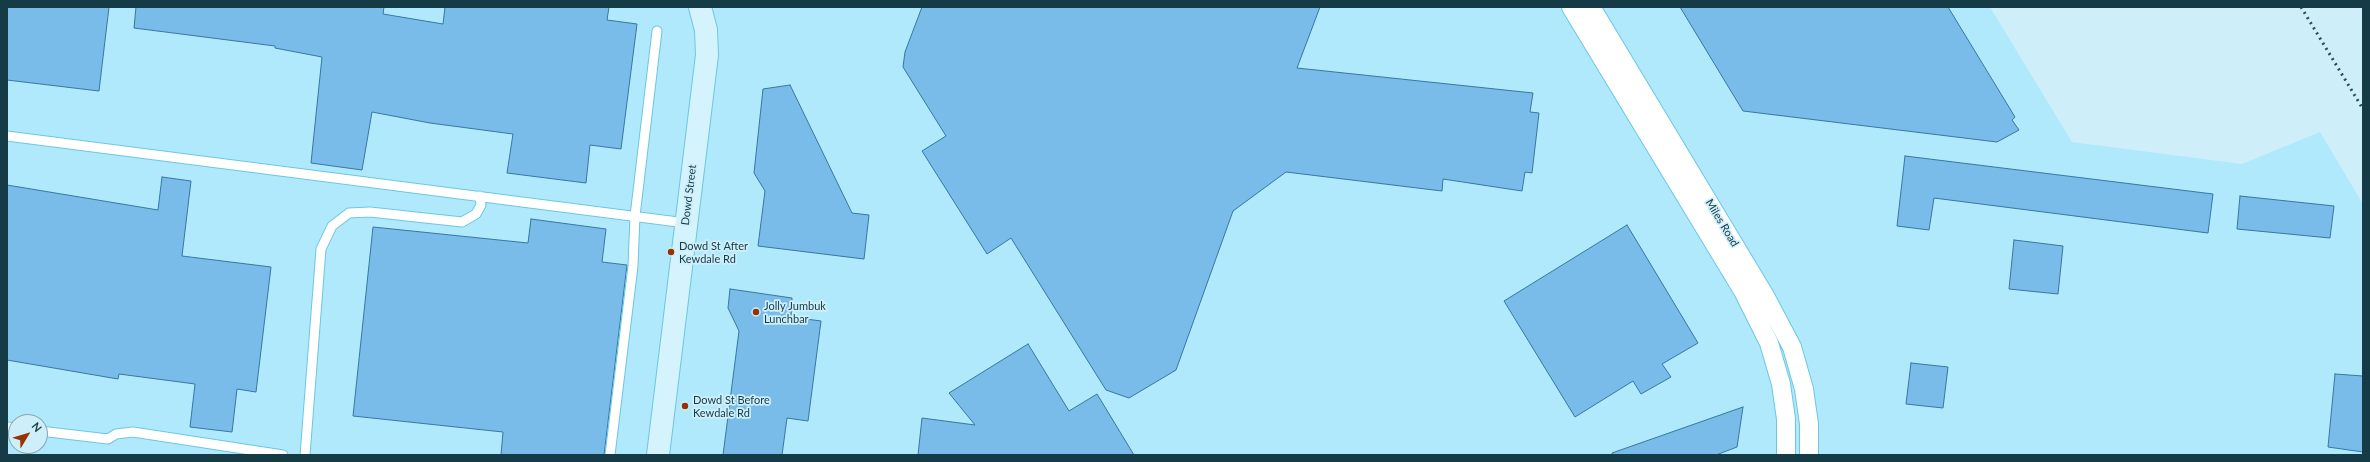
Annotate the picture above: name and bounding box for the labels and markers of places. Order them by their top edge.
place label: Dowd St After Kewdale Rd [679,239,748,265]
marker: Dowd St After Kewdale Rd [666,247,676,257]
place label: Jolly Jumbuk Lunchbar [764,299,826,325]
marker: Jolly Jumbuk Lunchbar [751,307,761,317]
place label: Dowd St Before Kewdale Rd [693,393,770,419]
marker: Dowd St Before Kewdale Rd [680,401,690,411]

